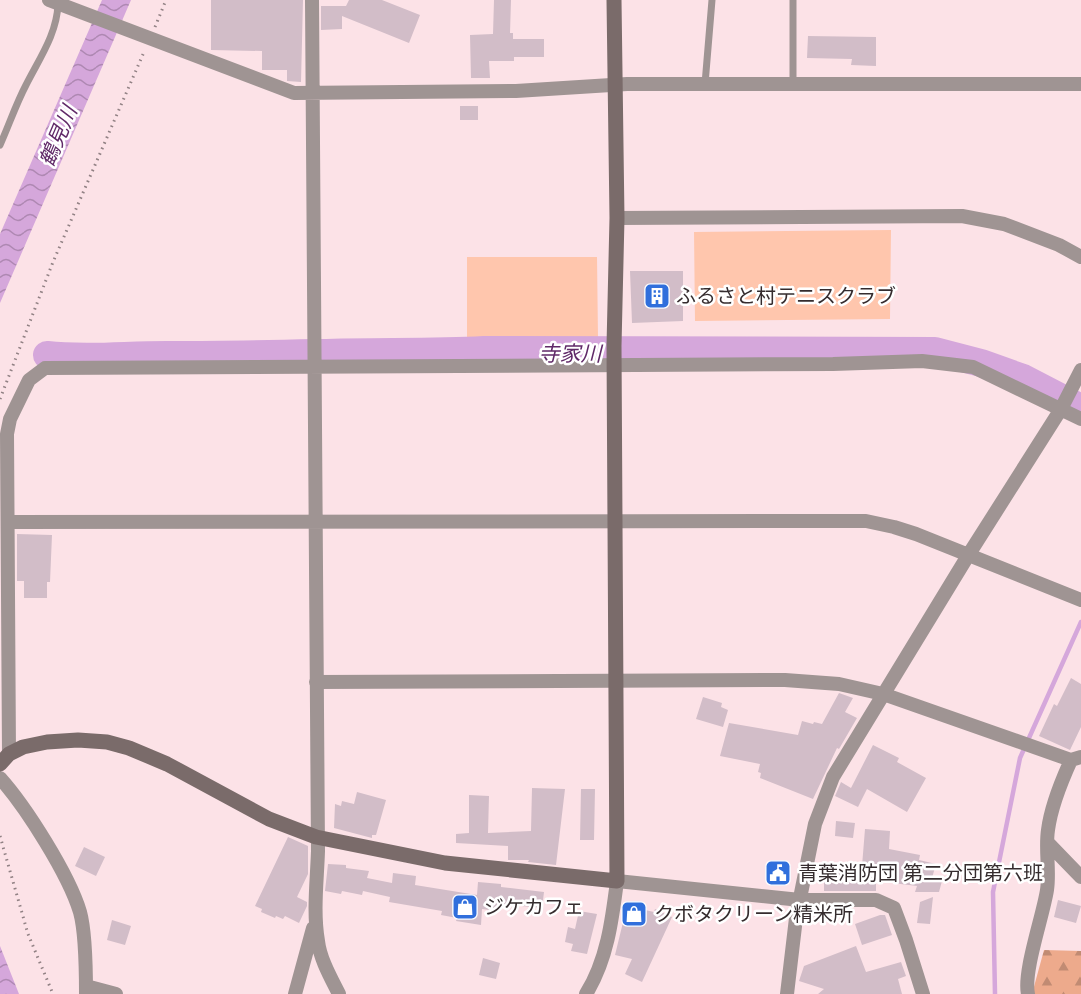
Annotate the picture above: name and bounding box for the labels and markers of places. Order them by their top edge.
building icon: ふるさと村テニスクラブ [642,281,672,311]
place label: ふるさと村テニスクラブ [676,284,896,308]
public building icon: 青葉消防団 第二分団第六班 [763,858,793,888]
place label: 青葉消防団 第二分団第六班 [798,861,1043,885]
shop icon: ジケカフェ [450,892,480,922]
place label: ジケカフェ [484,895,584,919]
shop icon: クボタクリーン精米所 [619,899,649,929]
place label: クボタクリーン精米所 [654,902,853,926]

